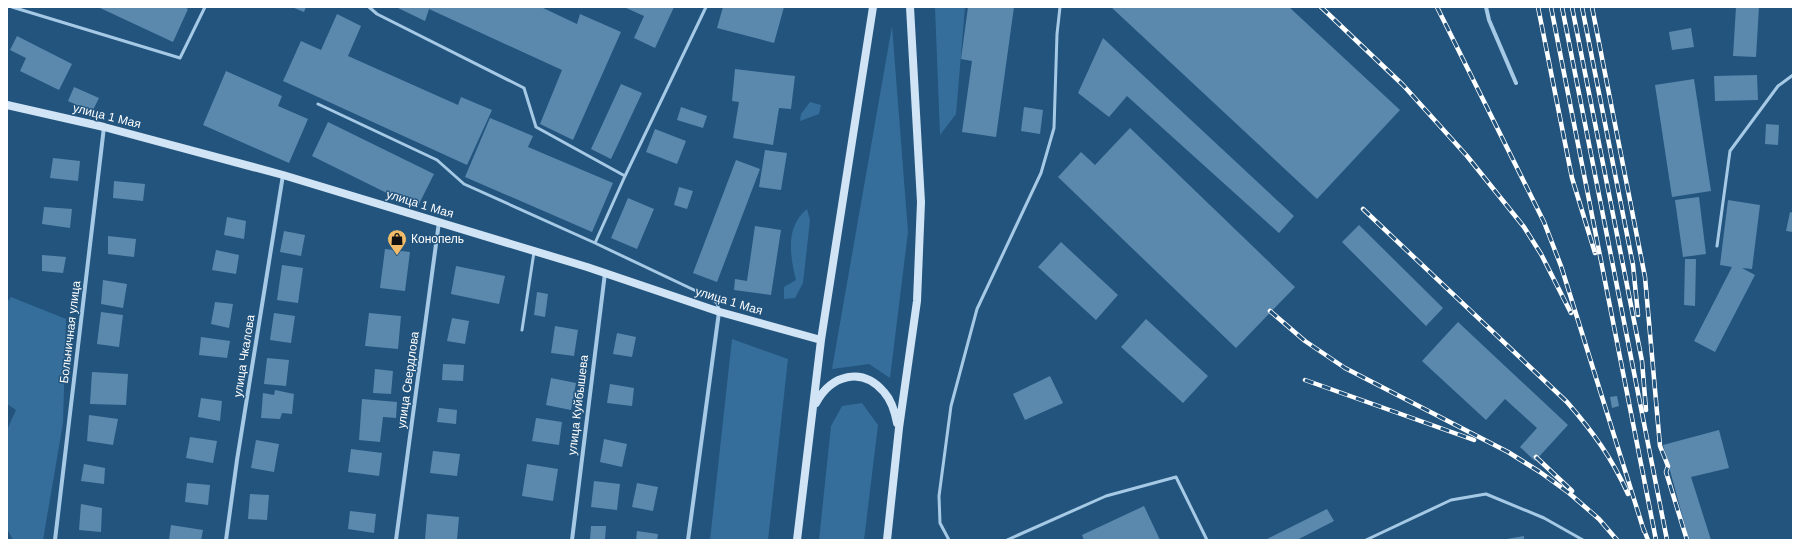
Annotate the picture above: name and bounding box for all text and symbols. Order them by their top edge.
street label: улица 1 Мая [72,101,142,131]
street label: улица 1 Мая [385,187,455,221]
shop icon: Конопель [386,228,408,256]
place label: Конопель [411,232,464,246]
street label: Больничная улица [57,280,83,384]
street label: улица 1 Мая [694,284,764,318]
street label: улица Чкалова [231,313,257,398]
street label: улица Свердлова [394,330,422,430]
street label: улица Куйбышева [565,354,591,456]

